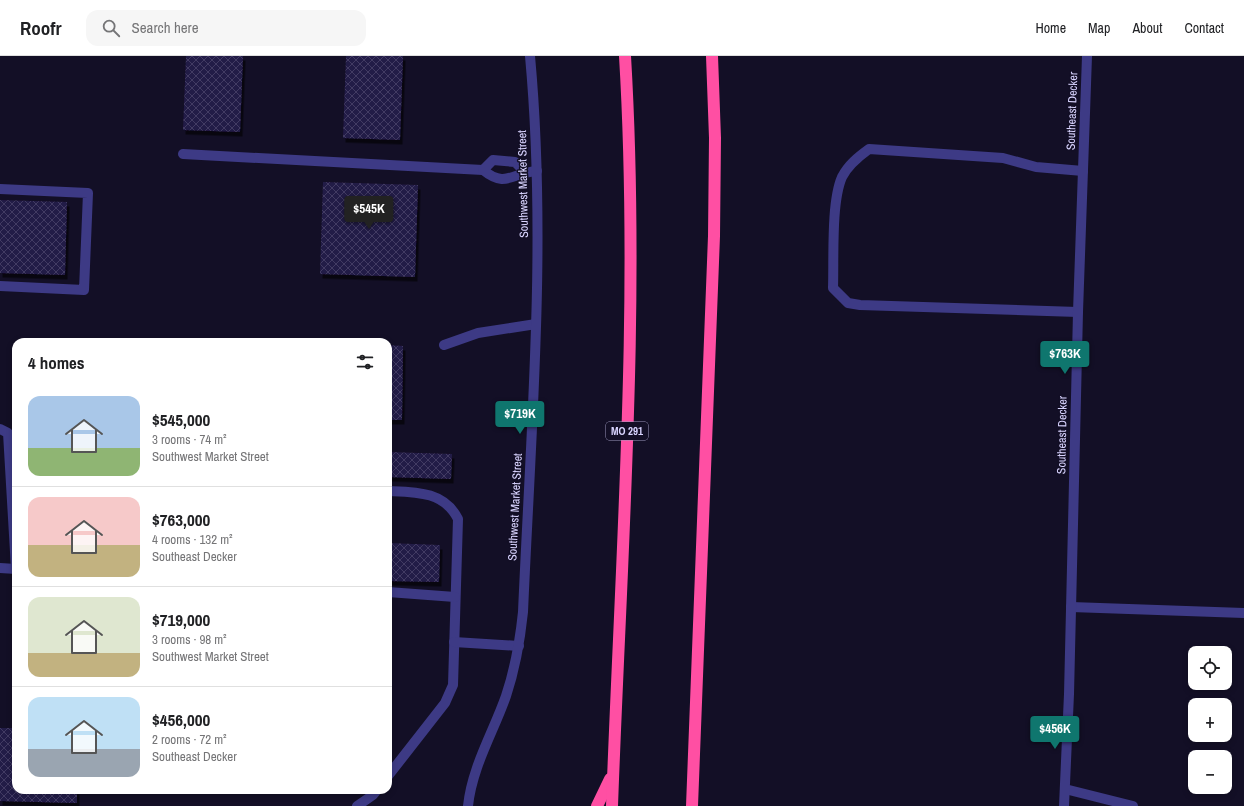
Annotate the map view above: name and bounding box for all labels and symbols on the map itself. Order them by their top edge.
street label: Southeast Decker [1063,71,1081,150]
street label: Southwest Market Street [514,130,532,238]
pin: $545K [341,196,397,230]
pin: $763K [1037,341,1093,375]
street label: Southeast Decker [1053,395,1071,474]
pin: $719K [492,401,548,435]
road number: MO 291 [606,422,648,440]
street label: Southwest Market Street [504,453,526,561]
pin: $456K [1027,716,1083,750]

